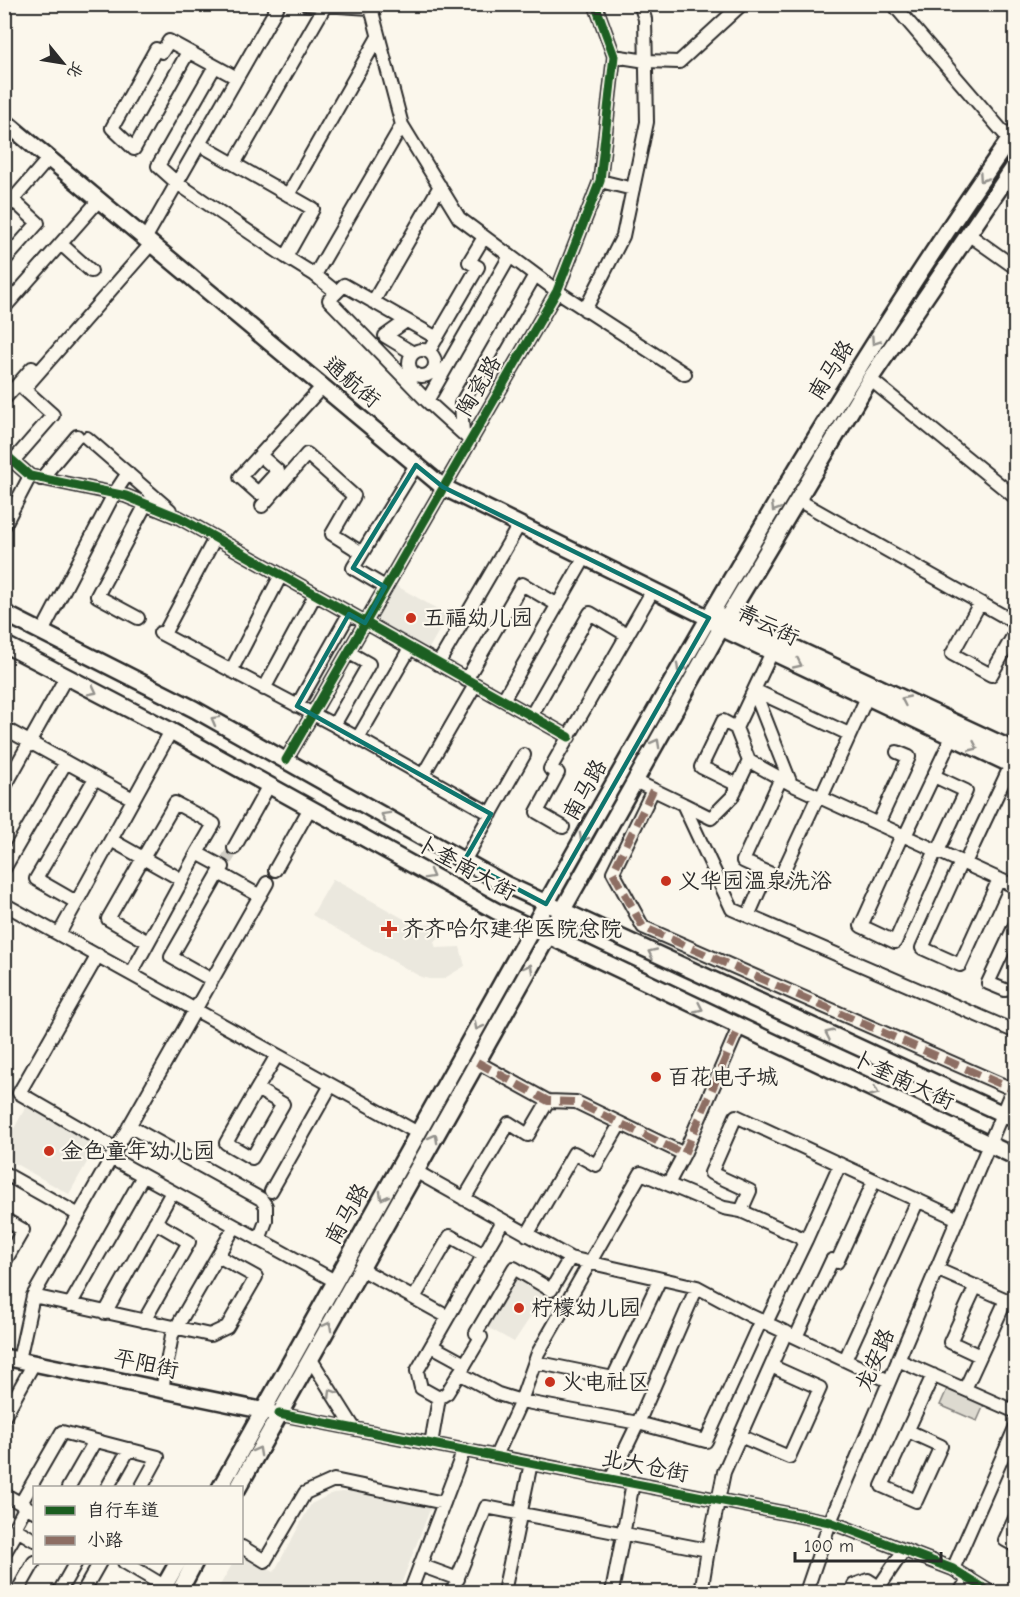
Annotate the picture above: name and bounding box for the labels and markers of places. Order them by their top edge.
place label: 五福幼儿园 [423,605,533,631]
marker: 五福幼儿园 [404,611,418,625]
place label: 义华园温泉洗浴 [678,868,832,894]
marker: 义华园温泉洗浴 [659,874,673,888]
place label: 齐齐哈尔建华医院总院 [402,916,622,942]
marker: 齐齐哈尔建华医院总院 [380,920,398,938]
place label: 百花电子城 [668,1064,778,1090]
marker: 百花电子城 [649,1070,663,1084]
place label: 金色童年幼儿园 [61,1138,215,1164]
marker: 金色童年幼儿园 [42,1144,56,1158]
place label: 柠檬幼儿园 [531,1295,641,1321]
marker: 柠檬幼儿园 [512,1301,526,1315]
place label: 火电社区 [562,1369,650,1395]
marker: 火电社区 [543,1375,557,1389]

